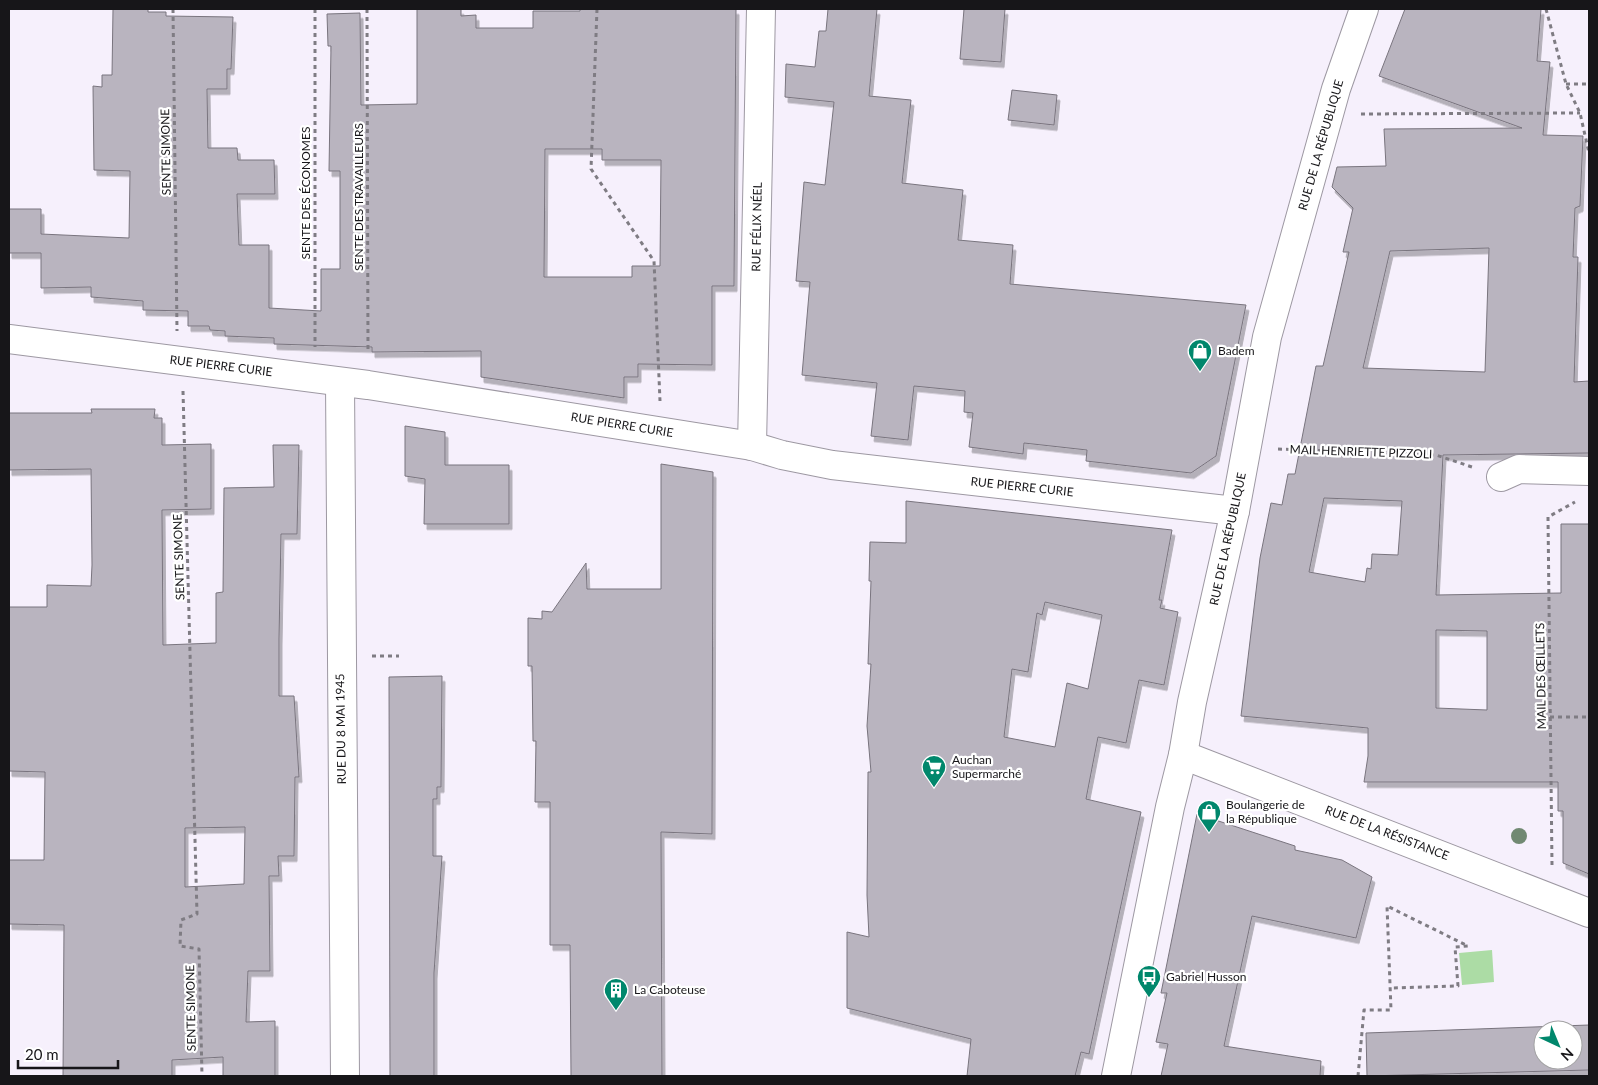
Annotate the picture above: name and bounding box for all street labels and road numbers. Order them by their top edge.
street label: RUE DE LA RÉPUBLIQUE [1295,78,1346,212]
street label: SENTE SIMONE [157,109,174,195]
street label: SENTE DES TRAVAILLEURS [351,123,366,271]
street label: SENTE DES ÉCONOMES [298,127,313,259]
street label: RUE FÉLIX NÉEL [748,182,765,272]
street label: RUE PIERRE CURIE [169,352,273,379]
street label: RUE PIERRE CURIE [570,409,674,440]
street label: MAIL HENRIETTE PIZZOLI [1289,442,1433,461]
street label: RUE DE LA RÉPUBLIQUE [1206,471,1249,607]
street label: RUE PIERRE CURIE [970,474,1074,499]
street label: SENTE SIMONE [169,514,188,600]
street label: MAIL DES ŒILLETS [1532,623,1549,729]
street label: RUE DU 8 MAI 1945 [332,673,349,785]
street label: RUE DE LA RÉSISTANCE [1323,802,1451,863]
street label: SENTE SIMONE [182,965,199,1051]

